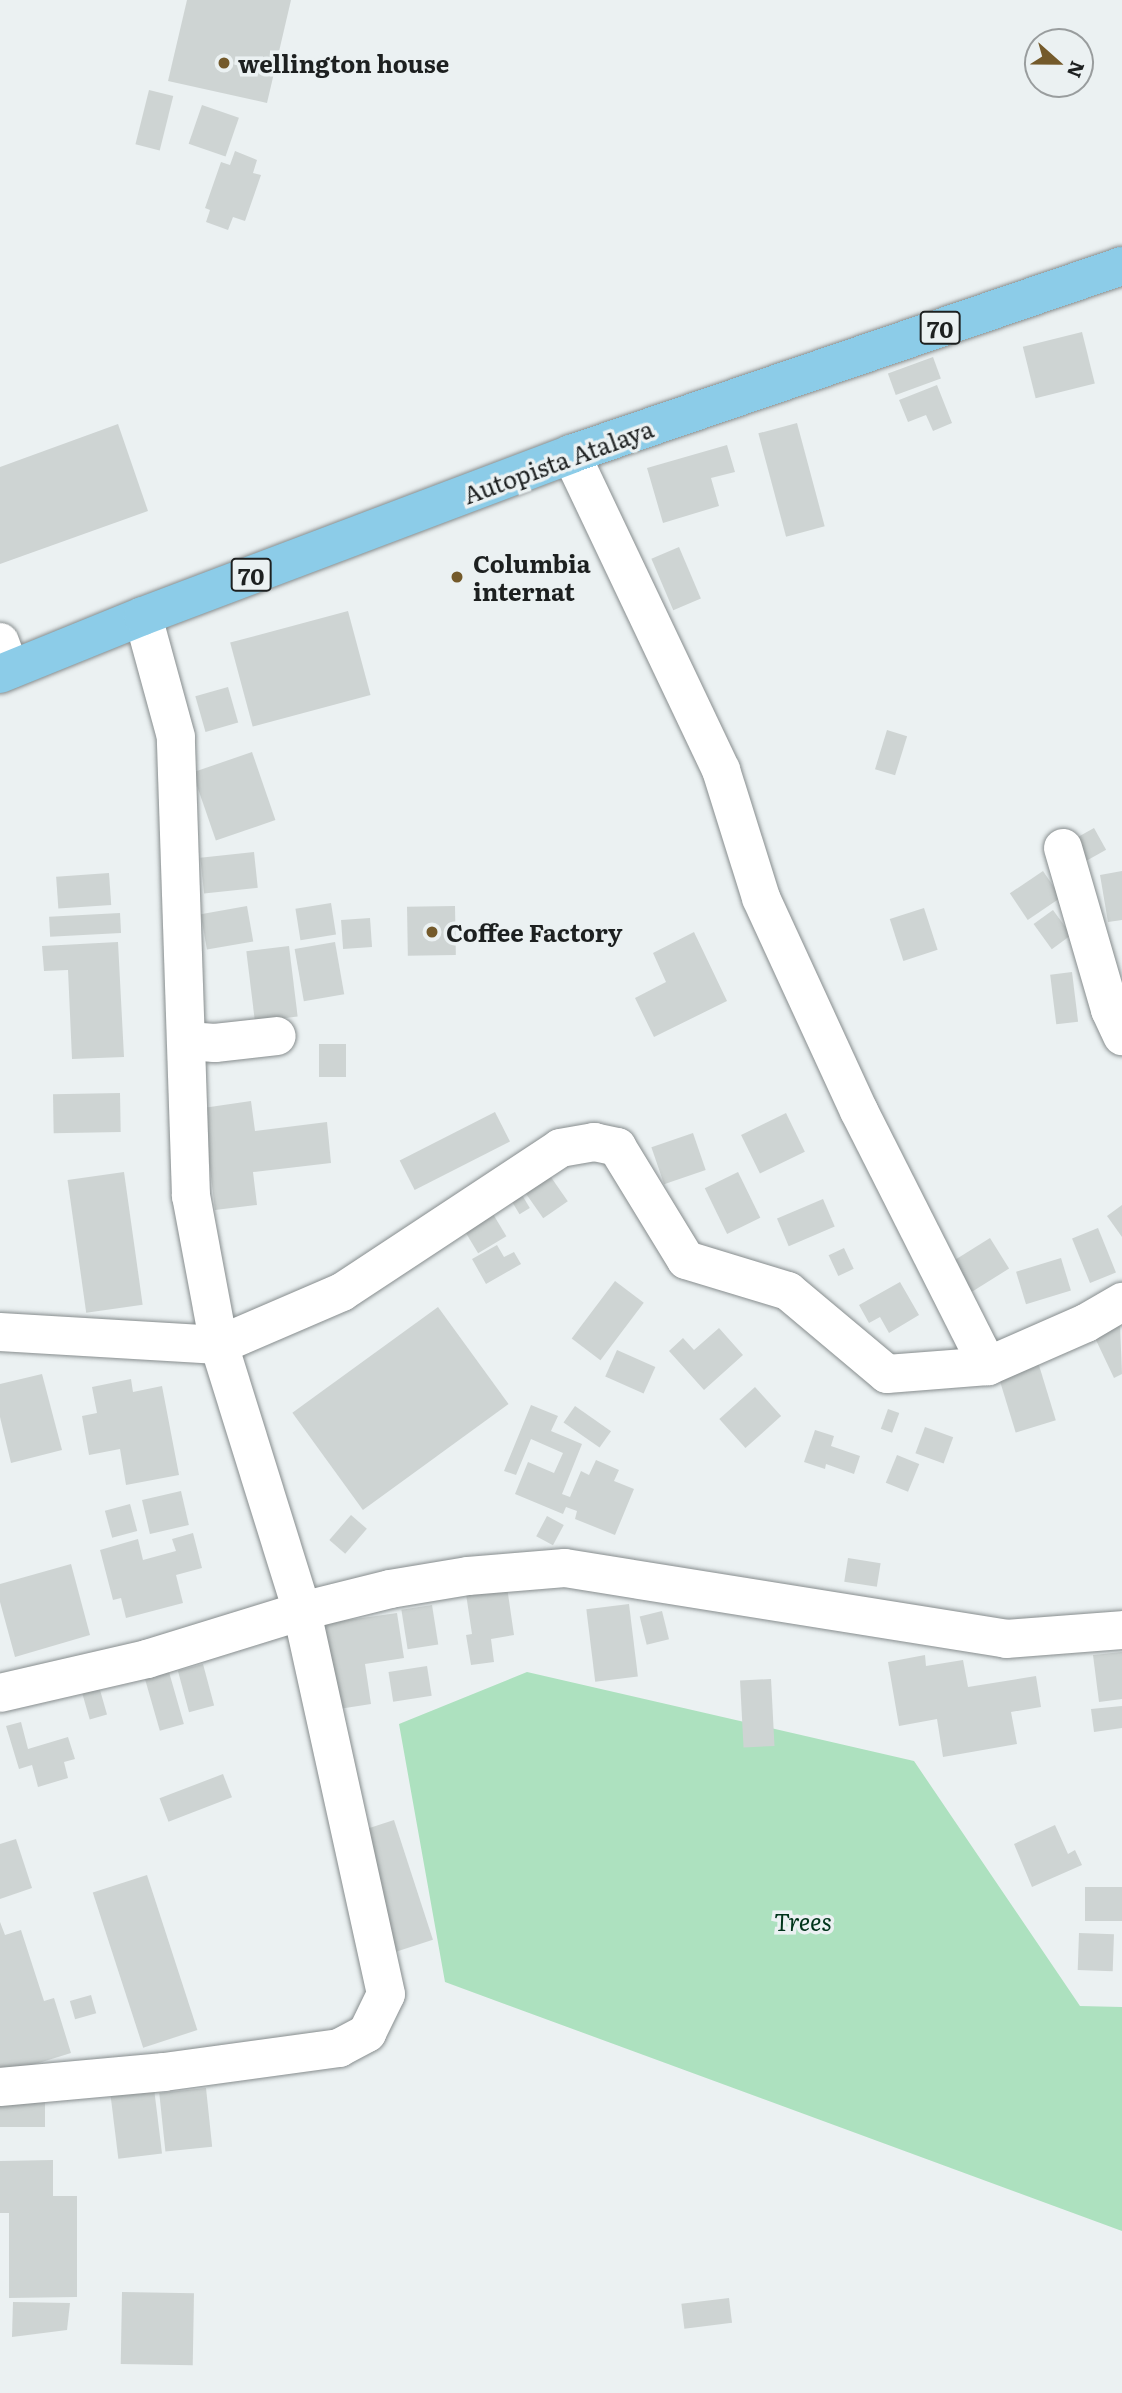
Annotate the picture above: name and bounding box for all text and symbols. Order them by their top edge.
north arrow [1024,28,1094,98]
place label: wellington house [238,49,449,77]
marker: wellington house [216,55,232,71]
text: N [1061,57,1093,82]
road number: 70 [919,308,961,348]
street label: Autopista Atalaya [459,413,657,509]
place label: Columbia internat [473,549,591,605]
road number: 70 [230,555,272,594]
marker: Columbia internat [447,567,467,587]
place label: Coffee Factory [446,918,623,946]
marker: Coffee Factory [424,924,440,940]
park label: Trees [774,1907,832,1935]

